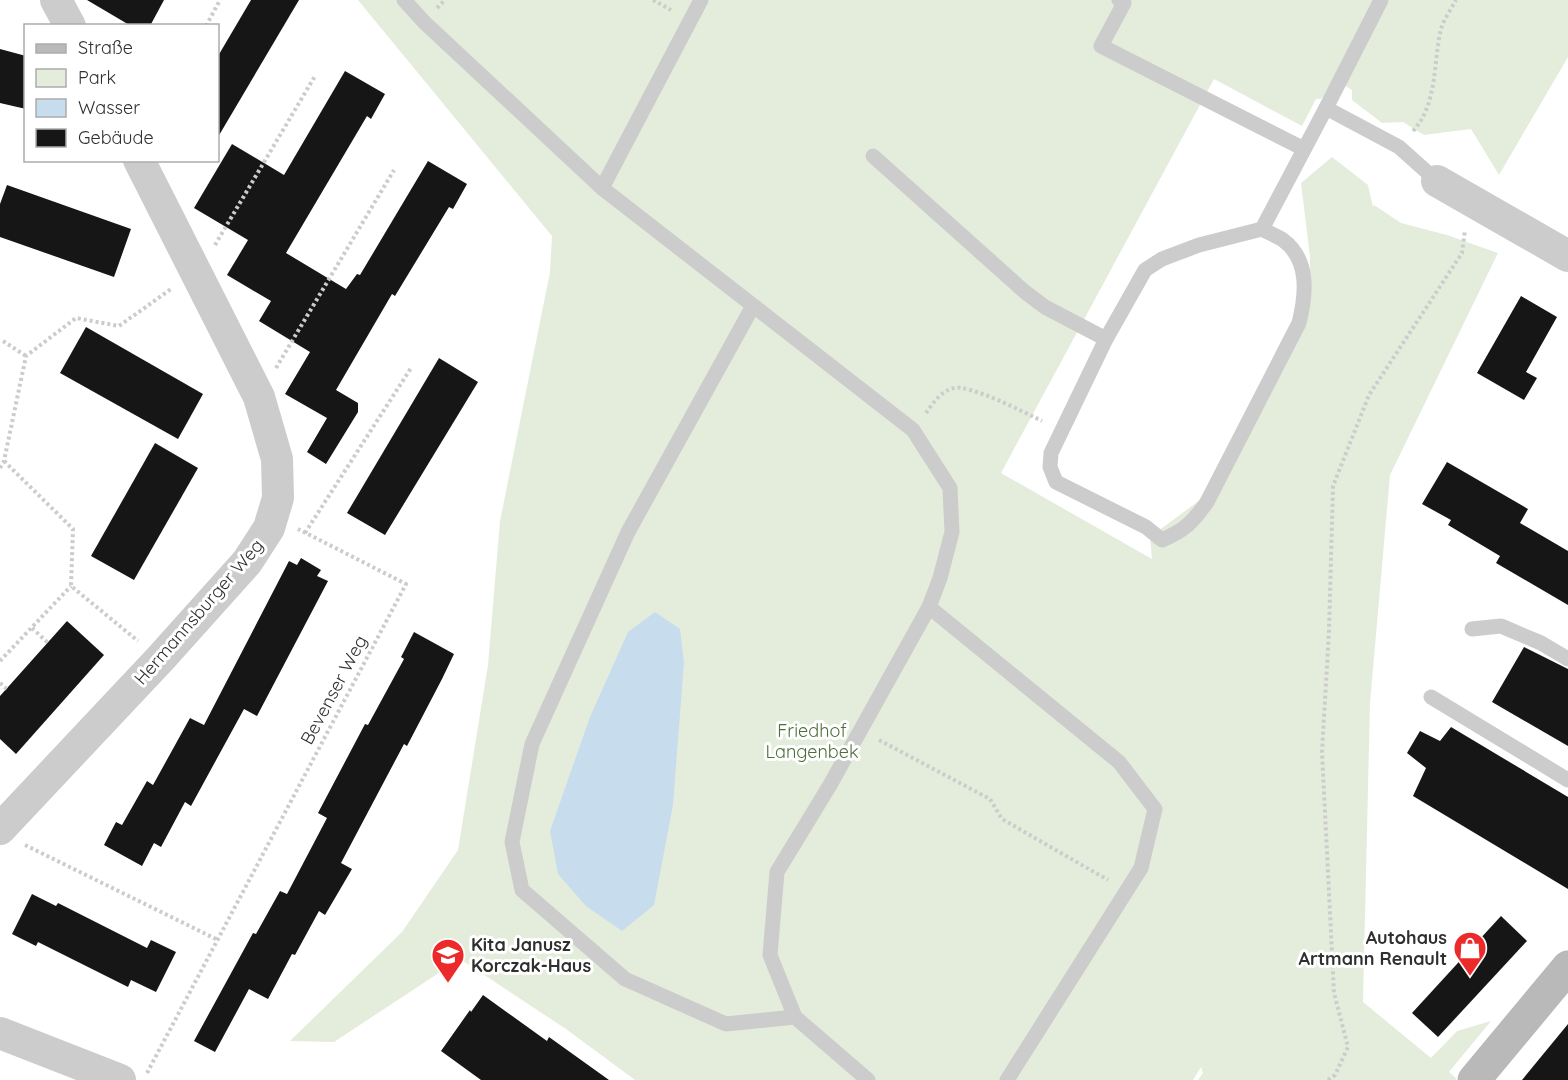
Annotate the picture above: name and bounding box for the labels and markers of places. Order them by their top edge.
place label: Autohaus Artmann Renault [1298,926,1447,970]
shop icon: Autohaus Artmann Renault [1452,930,1488,977]
place label: Kita Janusz Korczak-Haus [471,933,591,977]
school or university icon: Kita Janusz Korczak-Haus [430,937,466,984]

